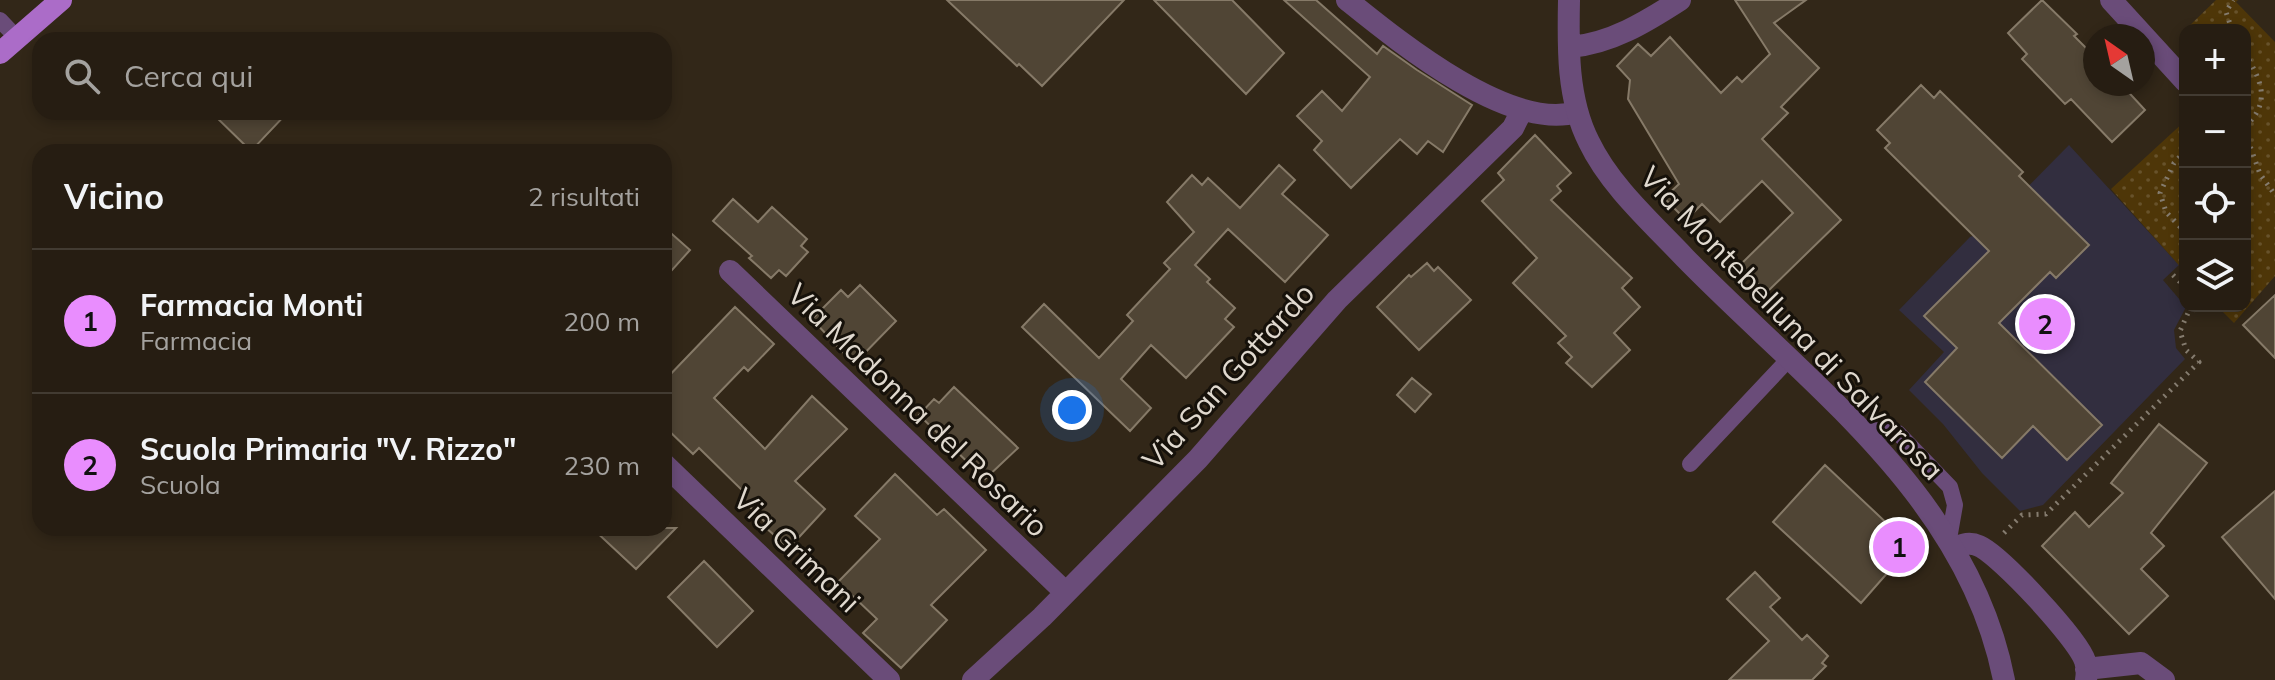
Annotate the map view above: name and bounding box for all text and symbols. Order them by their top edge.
north arrow [2083,24,2155,96]
map controls [2179,24,2251,312]
button: + [2179,24,2251,96]
search box [32,32,672,120]
icon: search [60,54,104,98]
text: Cerca qui [124,57,254,95]
button: − [2179,96,2251,168]
street label: Via Montebelluna di Salvarosa [1632,158,1952,488]
button: locate [2179,168,2251,240]
text: Vicino [64,175,164,218]
text: 2 risultati [528,180,640,213]
button: layers [2179,240,2251,312]
street label: Via San Gottardo [1134,274,1322,478]
street label: Via Madonna del Rosario [779,275,1057,545]
text: Farmacia Monti [140,286,363,324]
pin: 2 [2019,294,2071,354]
text: 1 [82,305,98,338]
text: 200 m [564,305,640,338]
text: Farmacia [140,324,252,357]
your location [1052,390,1092,430]
text: Scuola Primaria "V. Rizzo" [140,430,517,468]
text: 2 [82,449,98,482]
text: 230 m [564,449,640,482]
text: Scuola [140,468,221,501]
street label: Via Grimani [725,480,869,620]
pin: 1 [1873,517,1925,577]

